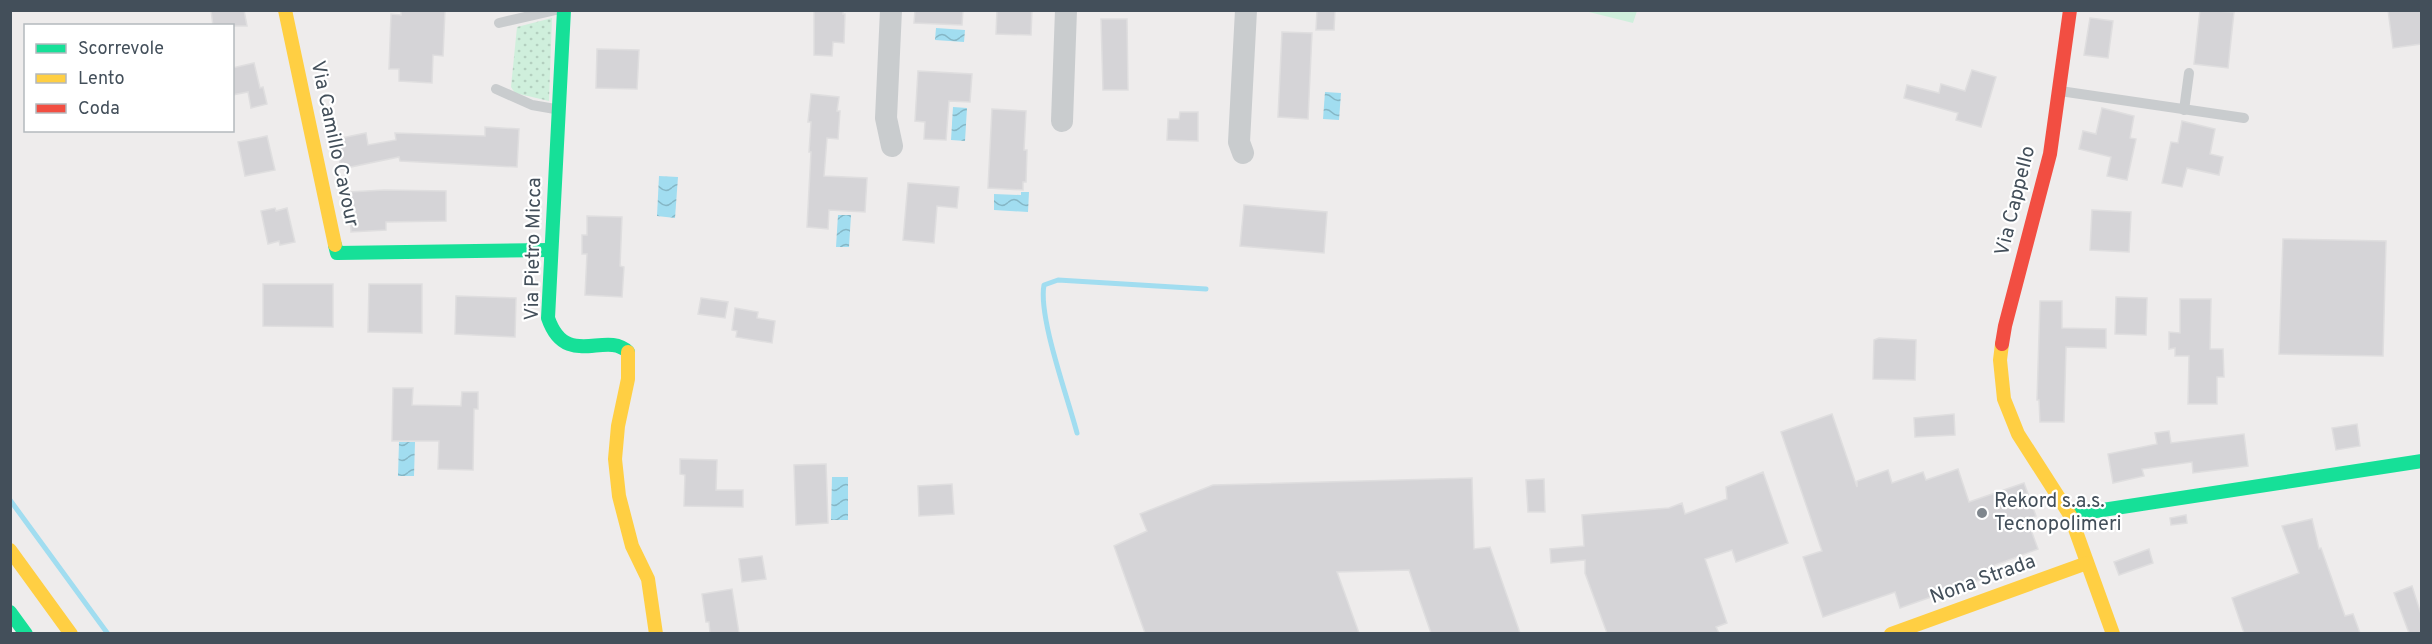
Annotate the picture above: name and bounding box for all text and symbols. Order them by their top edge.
legend [24,24,234,132]
text: Scorrevole [78,38,164,61]
street label: Via Camillo Cavour [304,58,364,230]
text: Lento [78,68,124,91]
text: Coda [78,98,120,121]
street label: Via Cappello [1990,143,2042,259]
street label: Via Pietro Micca [520,177,548,321]
place label: Rekord s.a.s. Tecnopolimeri [1994,489,2122,538]
marker: Rekord s.a.s. Tecnopolimeri [1975,506,1989,520]
street label: Nona Strada [1927,549,2039,611]

